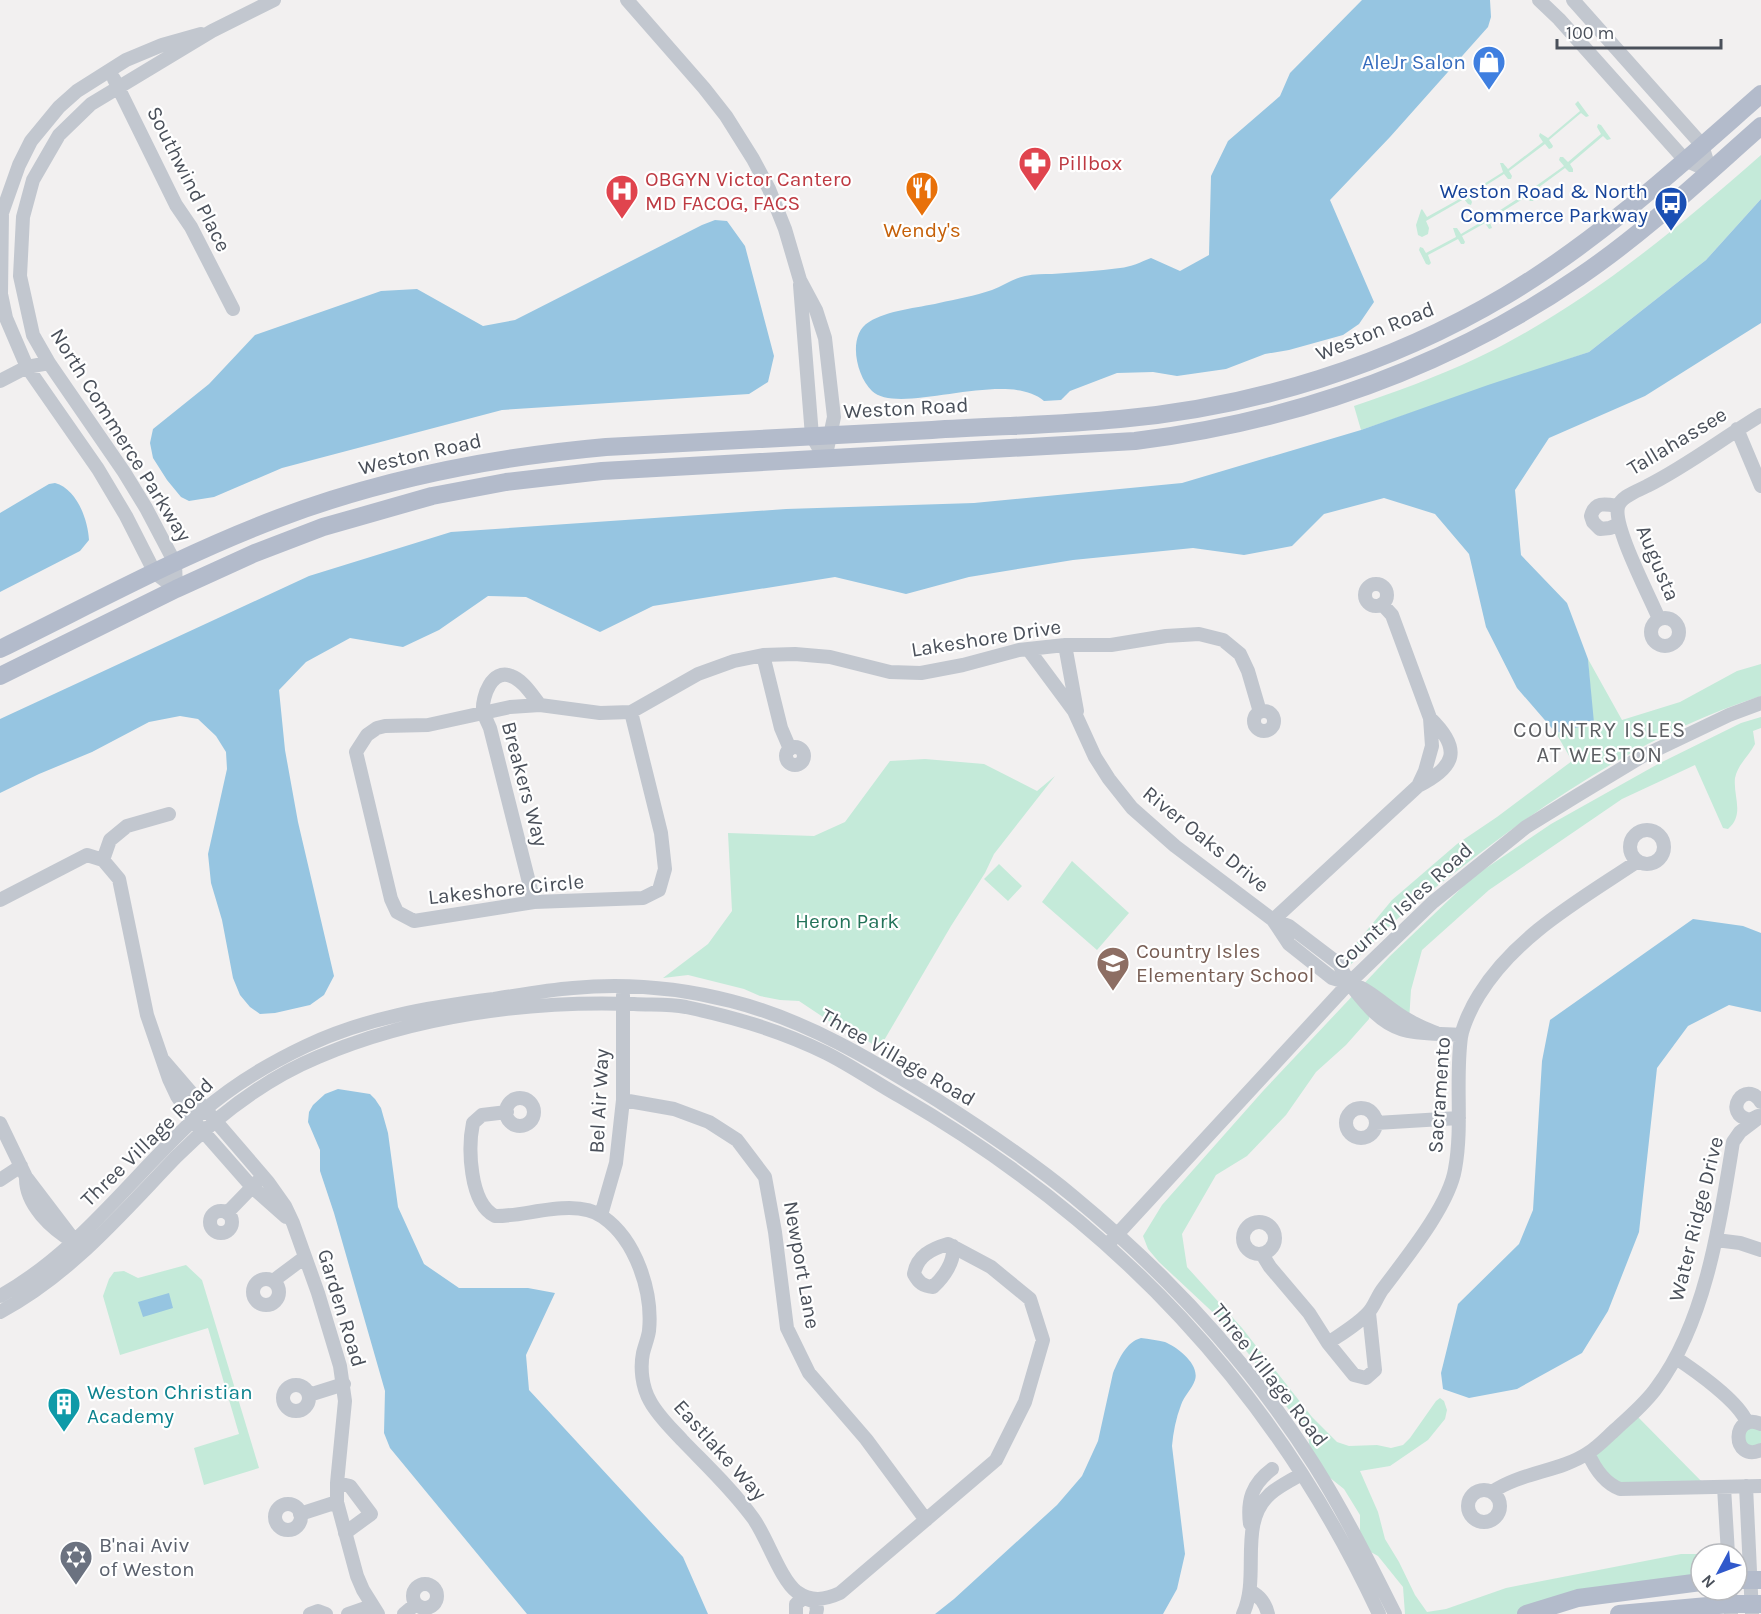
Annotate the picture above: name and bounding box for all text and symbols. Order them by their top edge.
scale bar [1557,12,1720,50]
text: 100 m [1566,22,1614,44]
shop icon: AleJr Salon [1471,44,1507,91]
place label: AleJr Salon [1362,50,1466,74]
street label: Southwind Place [142,102,236,256]
pharmacy icon: Pillbox [1017,145,1053,192]
place label: Pillbox [1058,151,1123,175]
place label: OBGYN Victor Cantero MD FACOG, FACS [645,167,852,215]
restaurant icon: Wendy's [904,170,940,217]
hospital icon: OBGYN Victor Cantero MD FACOG, FACS [604,173,640,220]
place label: Weston Road & North Commerce Parkway [1440,179,1648,227]
bus stop icon: Weston Road & North Commerce Parkway [1653,185,1689,232]
place label: Wendy's [883,218,961,242]
street label: Weston Road [1312,296,1438,366]
street label: North Commerce Parkway [45,324,197,546]
street label: Weston Road [843,393,969,423]
street label: Tallahassee [1623,402,1731,480]
street label: Weston Road [356,428,484,480]
street label: Augusta [1631,522,1685,604]
street label: Lakeshore Drive [909,614,1063,662]
district label: COUNTRY ISLES AT WESTON [1513,717,1687,768]
street label: Breakers Way [497,719,553,849]
street label: River Oaks Drive [1138,781,1274,897]
street label: Country Isles Road [1329,838,1477,974]
street label: Lakeshore Circle [427,869,585,909]
park label: Heron Park [795,909,899,933]
place label: Country Isles Elementary School [1136,939,1314,987]
school or university icon: Country Isles Elementary School [1095,945,1131,992]
street label: Three Village Road [816,1003,980,1111]
street label: Sacramento [1423,1036,1455,1154]
street label: Bel Air Way [584,1048,614,1154]
street label: Three Village Road [76,1073,218,1211]
street label: Water Ridge Drive [1664,1134,1728,1304]
street label: Newport Lane [779,1199,825,1331]
street label: Garden Road [313,1246,371,1370]
street label: Three Village Road [1207,1299,1333,1451]
place label: Weston Christian Academy [87,1380,253,1428]
building icon: Weston Christian Academy [46,1386,82,1433]
street label: Eastlake Way [669,1395,771,1505]
place label: B'nai Aviv of Weston [99,1533,195,1581]
synagogue icon: B'nai Aviv of Weston [58,1539,94,1586]
north arrow [1689,1542,1749,1602]
text: N [1697,1571,1719,1592]

